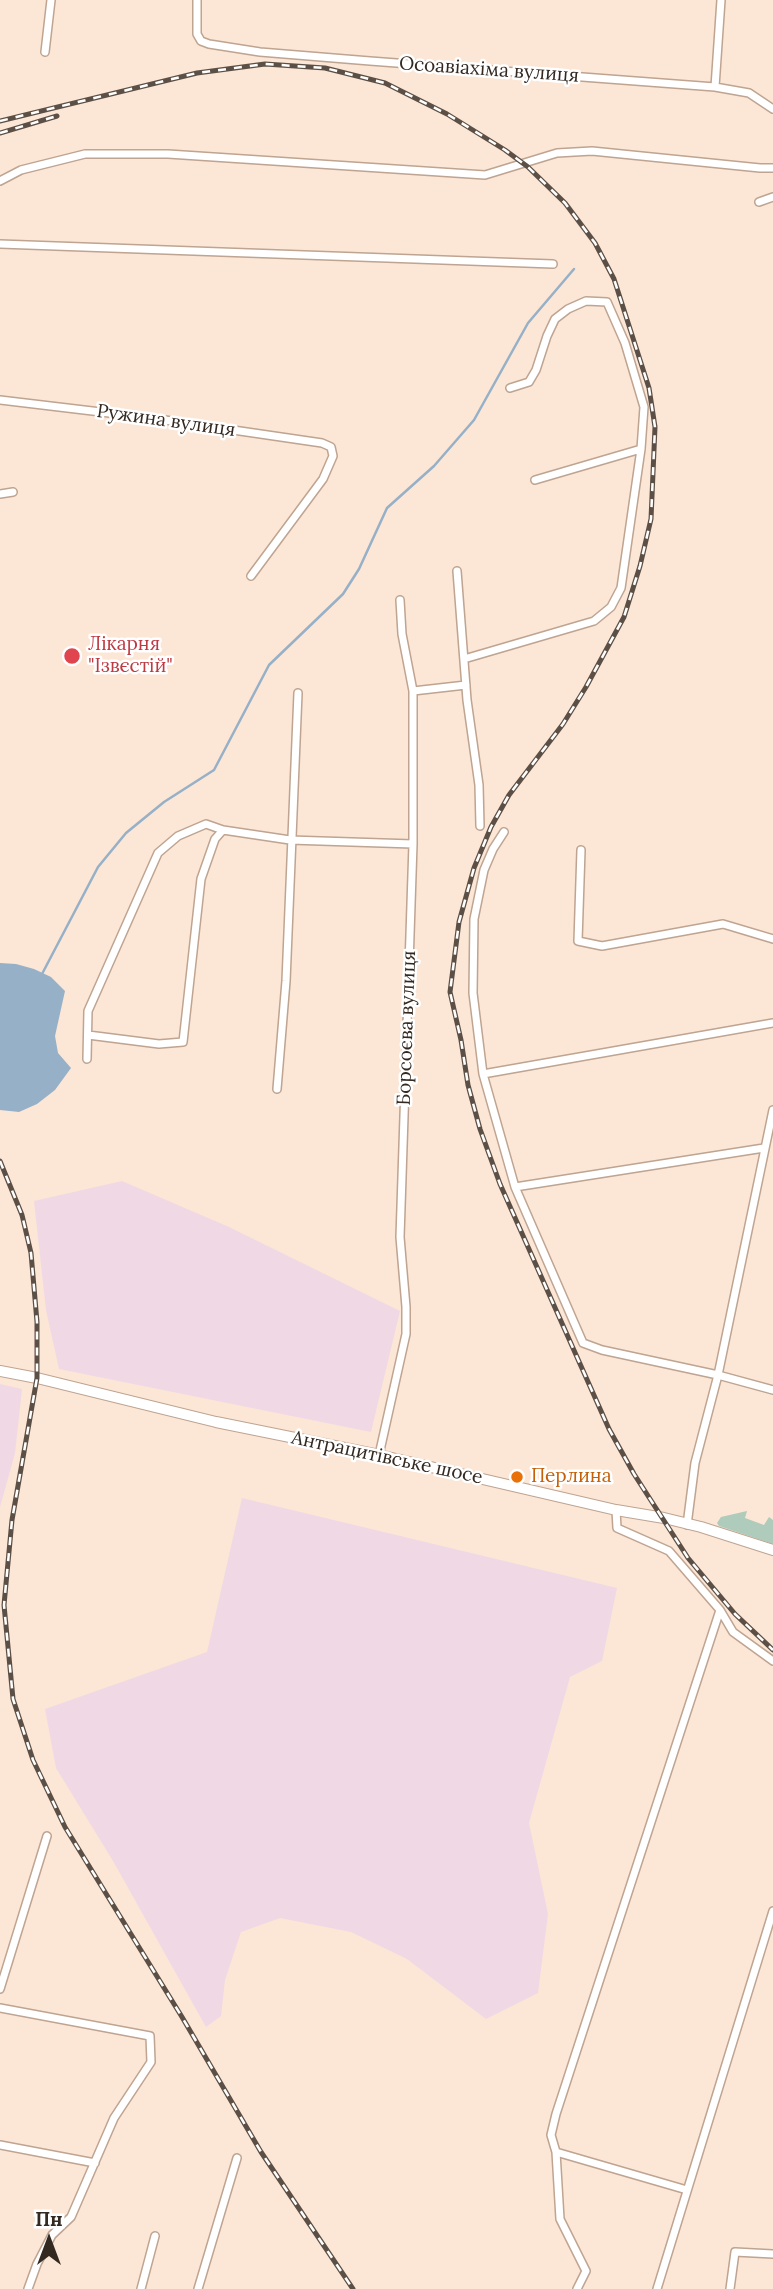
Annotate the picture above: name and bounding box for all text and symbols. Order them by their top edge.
street label: Осоавіахіма вулиця [398,52,580,88]
street label: Ружина вулиця [95,400,237,442]
place label: Лікарня "Ізвєстій" [88,634,173,678]
marker: Лікарня "Ізвєстій" [62,646,82,666]
street label: Борсоєва вулиця [393,950,421,1106]
street label: Антрацитівське шосе [289,1427,485,1489]
place label: Перлина [531,1466,611,1488]
marker: Перлина [509,1469,525,1485]
north arrow [14,2205,84,2275]
text: Пн [35,2207,63,2231]

